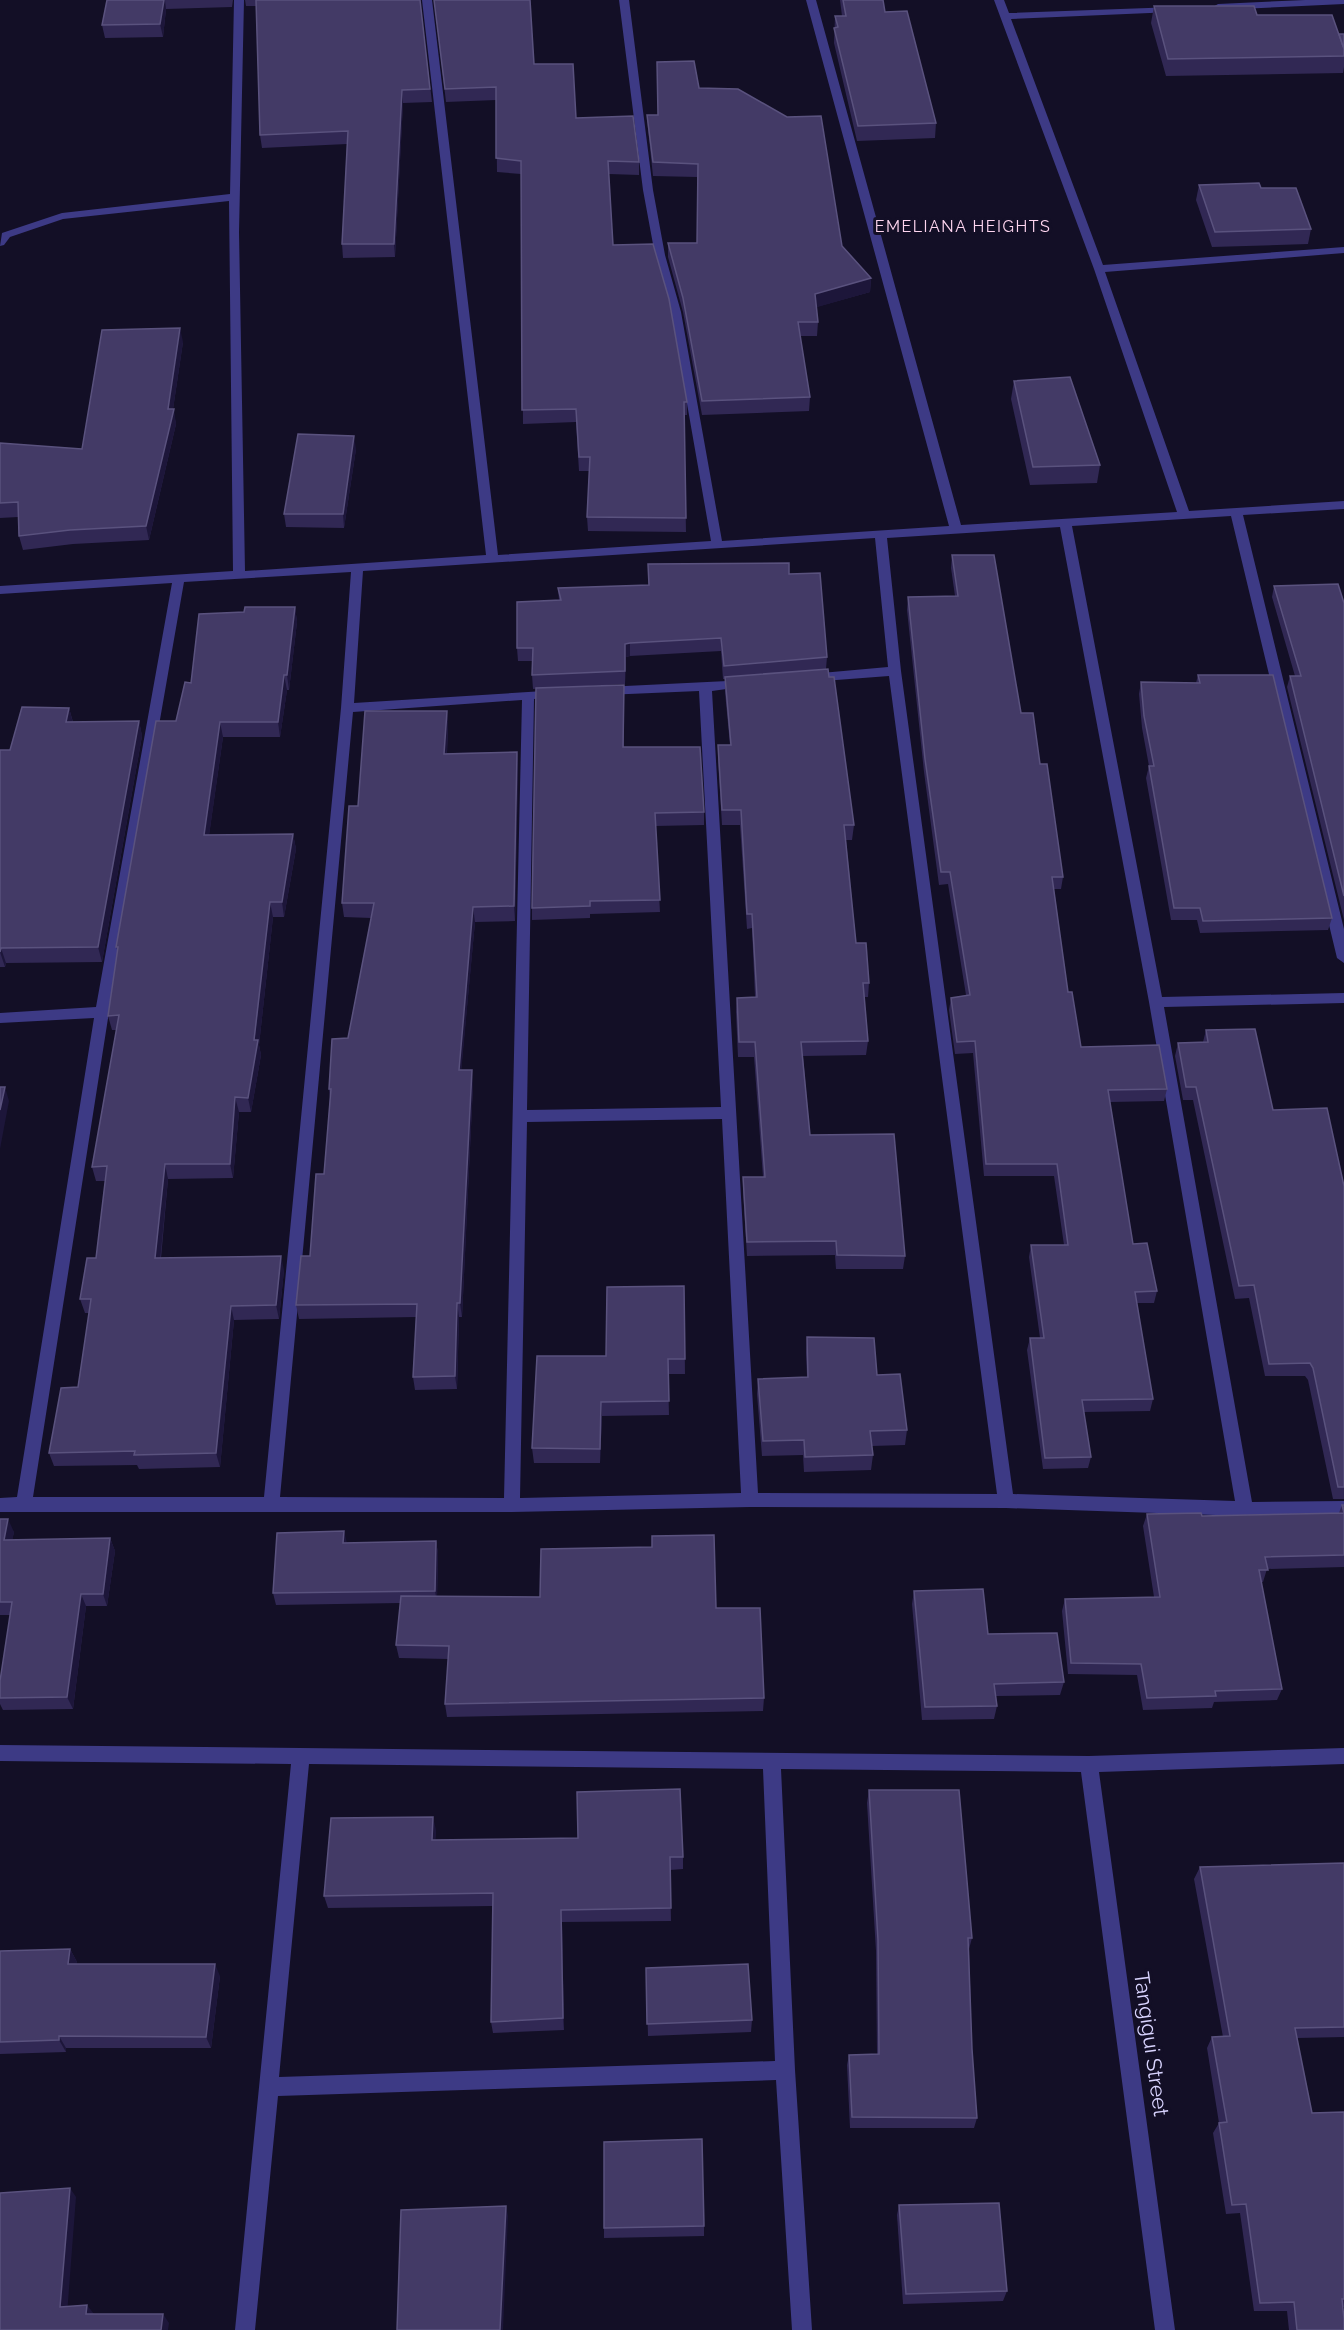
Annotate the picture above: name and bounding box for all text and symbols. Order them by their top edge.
district label: EMELIANA HEIGHTS [875,217,1051,236]
street label: Tangigui Street [1129,1970,1174,2118]

